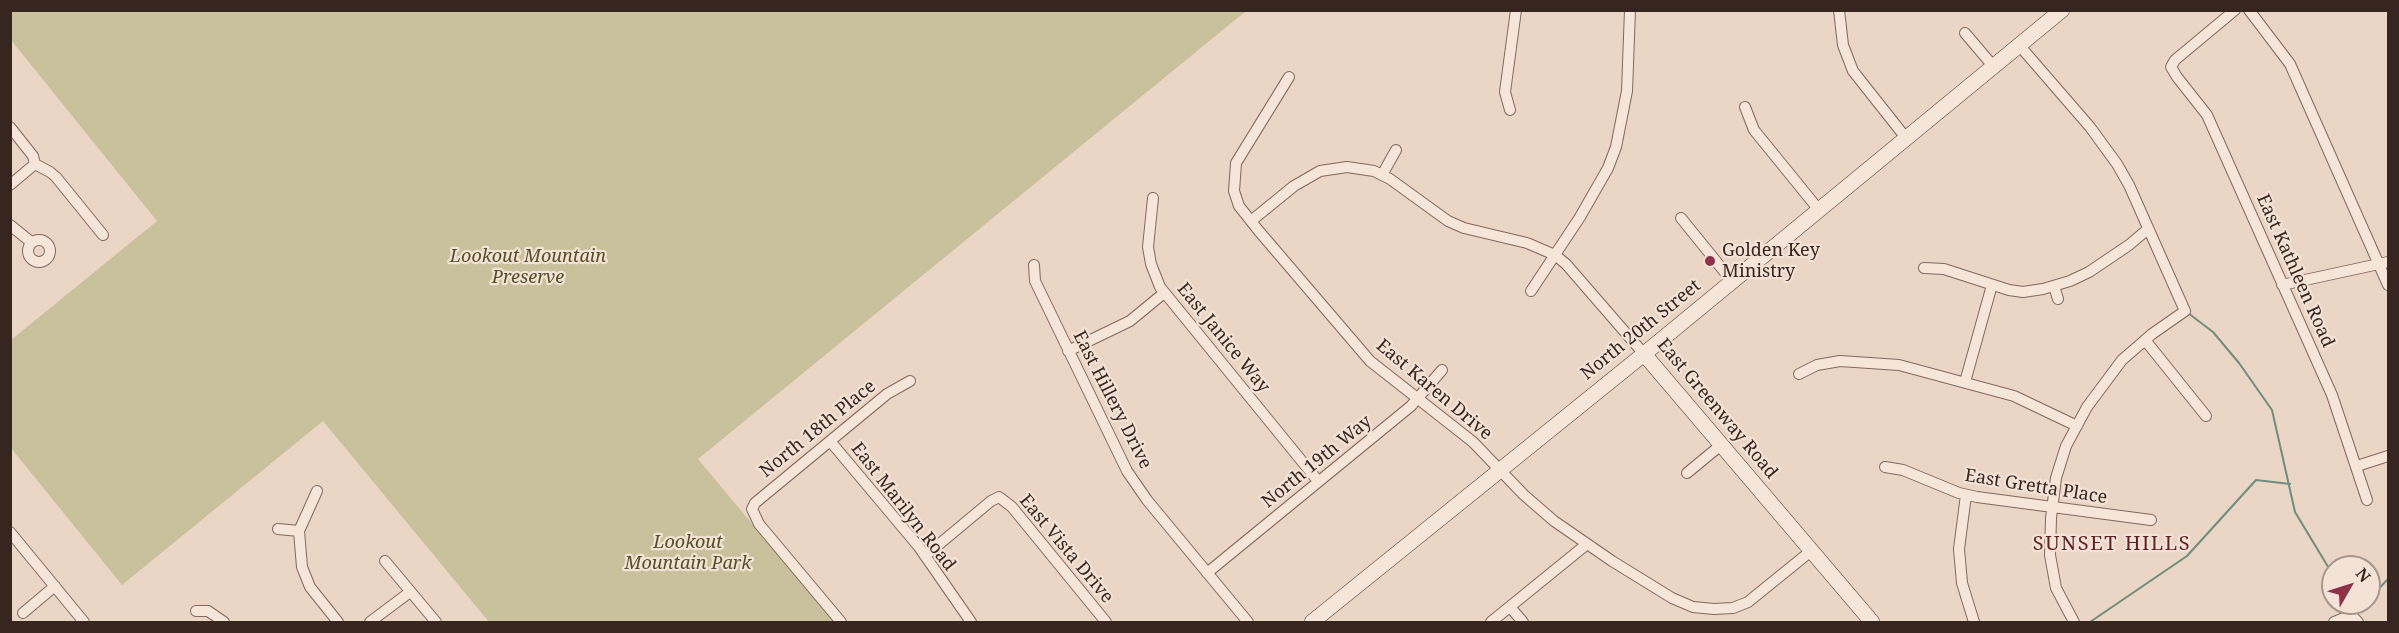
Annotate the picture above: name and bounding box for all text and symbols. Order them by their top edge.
street label: East Kathleen Road [2251,191,2339,351]
place label: Golden Key Ministry [1722,240,1820,282]
park label: Lookout Mountain Preserve [450,246,606,288]
marker: Golden Key Ministry [1703,254,1717,268]
street label: North 20th Street [1577,275,1705,385]
street label: East Janice Way [1172,279,1274,397]
street label: East Hillery Drive [1068,327,1156,473]
street label: East Karen Drive [1372,335,1496,445]
street label: East Greenway Road [1652,335,1782,483]
street label: North 18th Place [756,376,880,482]
street label: North 19th Way [1258,411,1376,513]
street label: East Marilyn Road [846,438,960,576]
street label: East Gretta Place [1963,465,2109,509]
street label: East Vista Drive [1014,490,1118,608]
park label: Lookout Mountain Park [624,532,752,574]
district label: SUNSET HILLS [2033,532,2191,556]
north arrow [2321,555,2381,615]
text: N [2351,563,2376,587]

